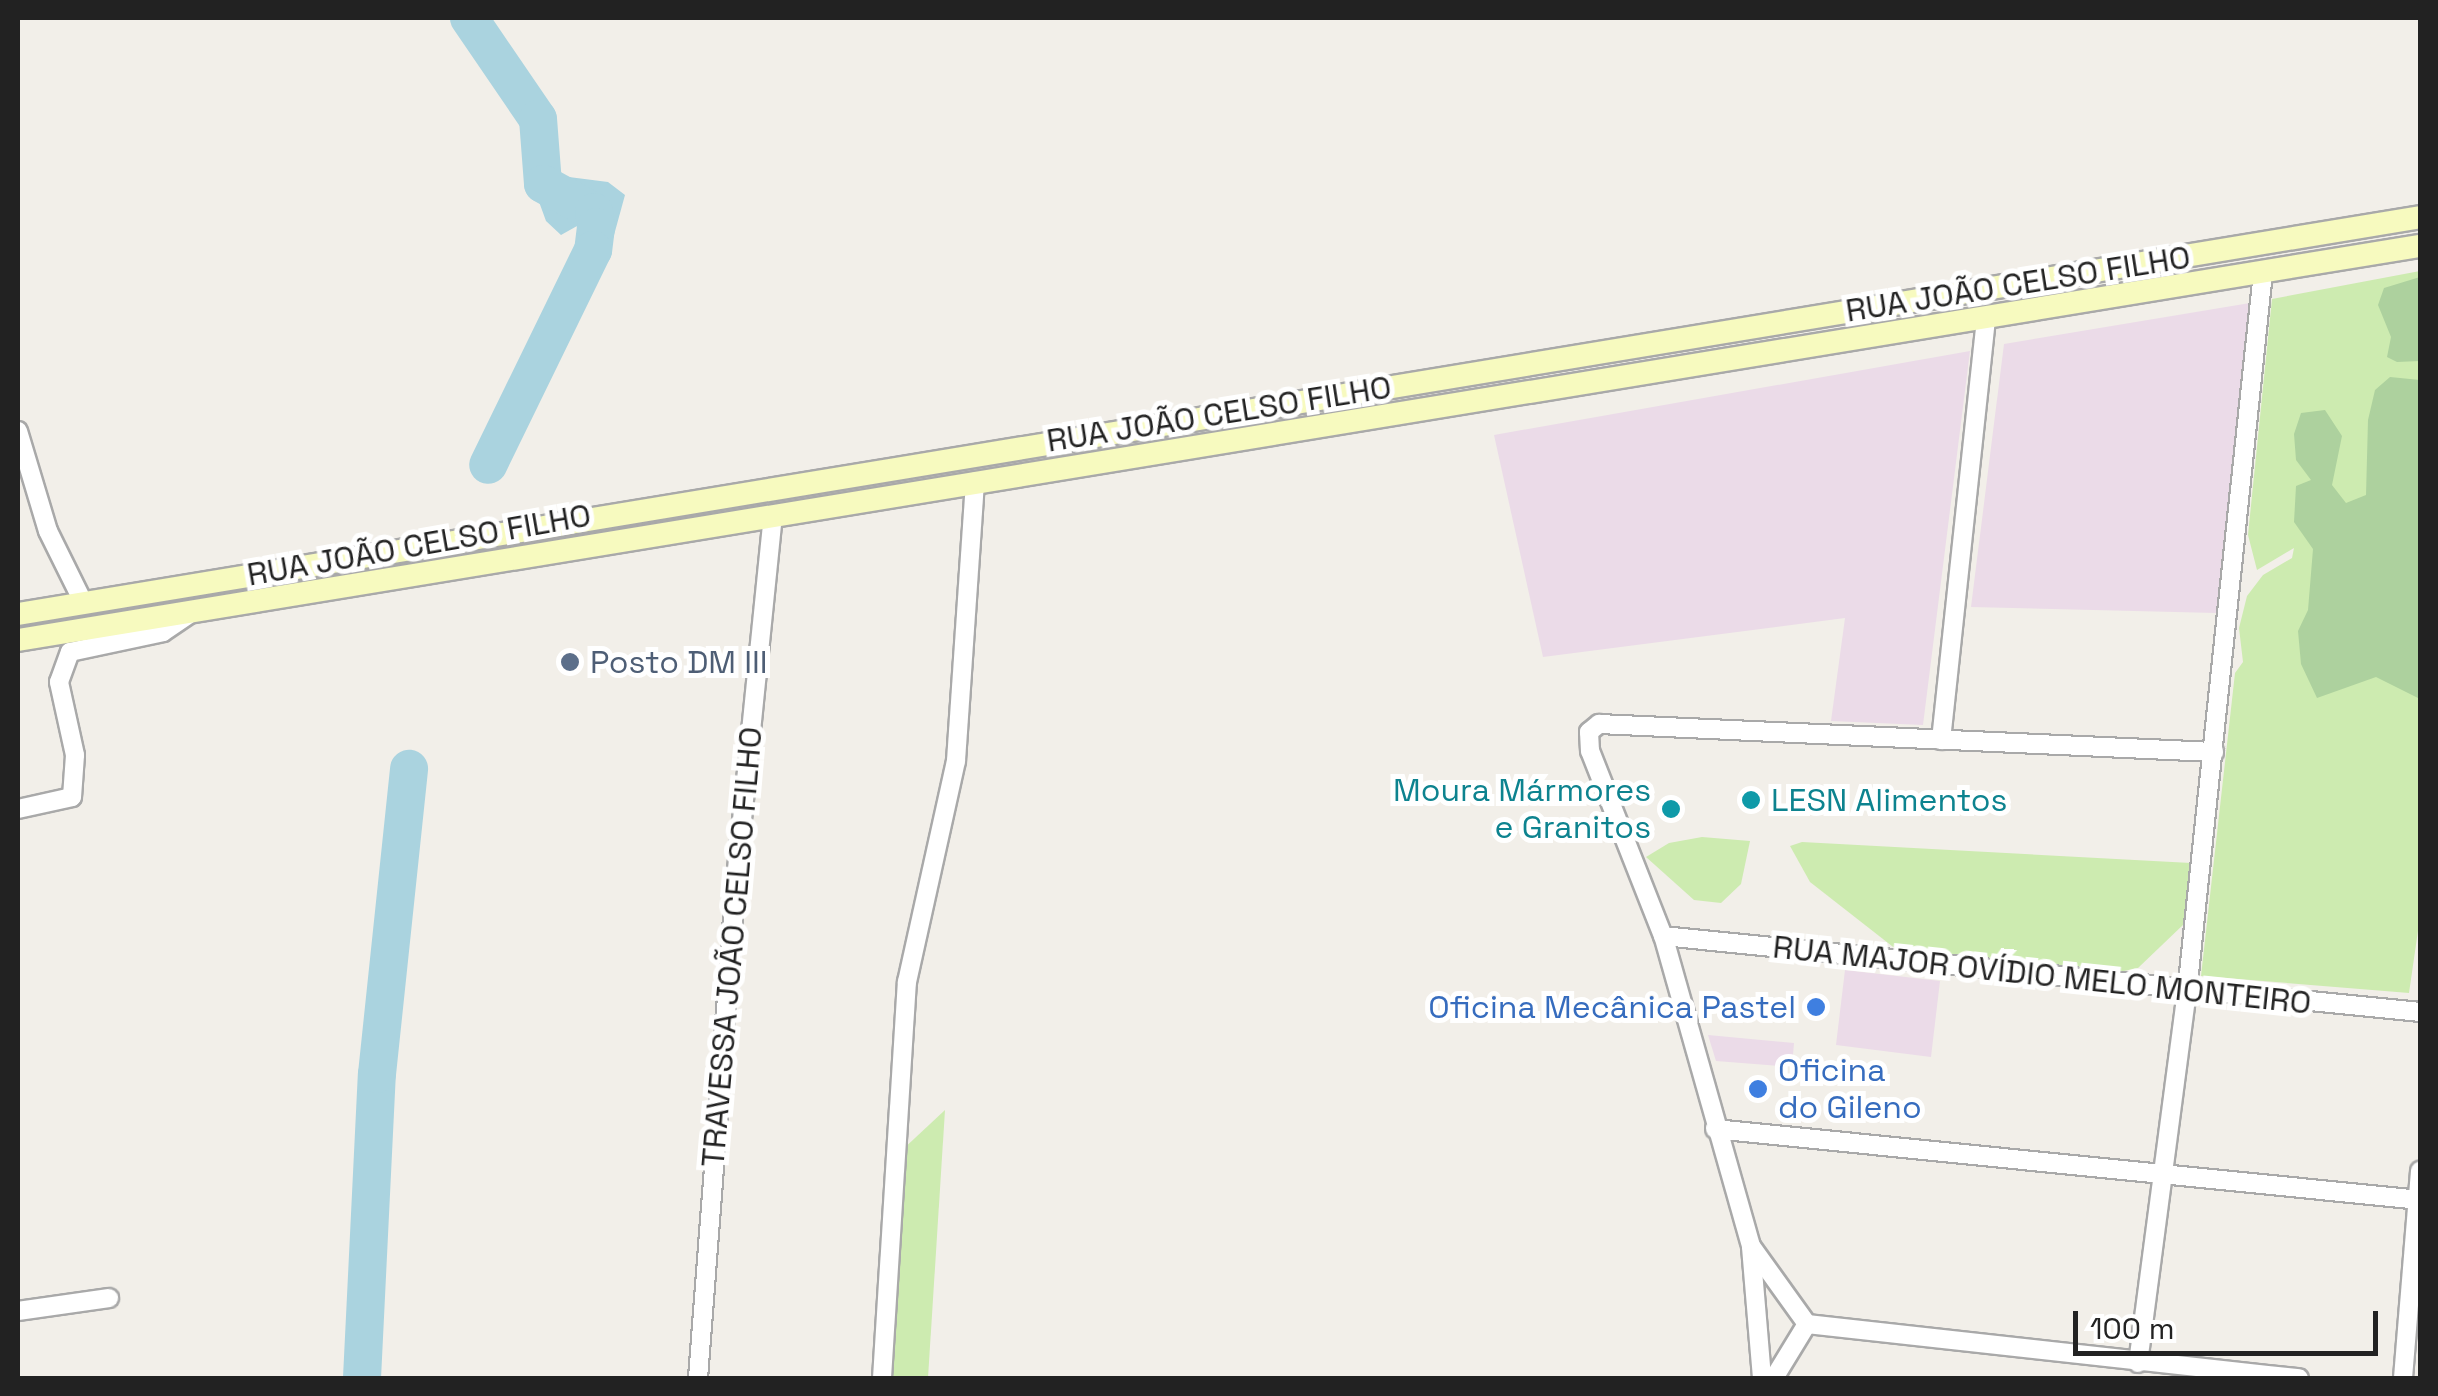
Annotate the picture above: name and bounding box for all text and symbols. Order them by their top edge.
street label: RUA JOÃO CELSO FILHO [1843,238,2193,330]
street label: RUA JOÃO CELSO FILHO [1044,368,1394,460]
street label: RUA JOÃO CELSO FILHO [244,496,594,594]
place label: Posto DM III [590,643,768,681]
marker: Posto DM III [559,651,581,673]
street label: TRAVESSA JOÃO CELSO FILHO [694,725,770,1169]
place label: Moura Mármores e Granitos [1393,772,1651,847]
place label: LESN Alimentos [1771,781,2008,819]
marker: LESN Alimentos [1740,789,1762,811]
marker: Moura Mármores e Granitos [1660,798,1682,820]
street label: RUA MAJOR OVÍDIO MELO MONTEIRO [1771,928,2313,1022]
place label: Oficina Mecânica Pastel [1428,988,1796,1026]
marker: Oficina Mecânica Pastel [1805,996,1827,1018]
place label: Oficina do Gileno [1778,1052,1922,1127]
marker: Oficina do Gileno [1747,1078,1769,1100]
scale bar [2078,1291,2383,1353]
text: 100 m [2090,1309,2175,1348]

